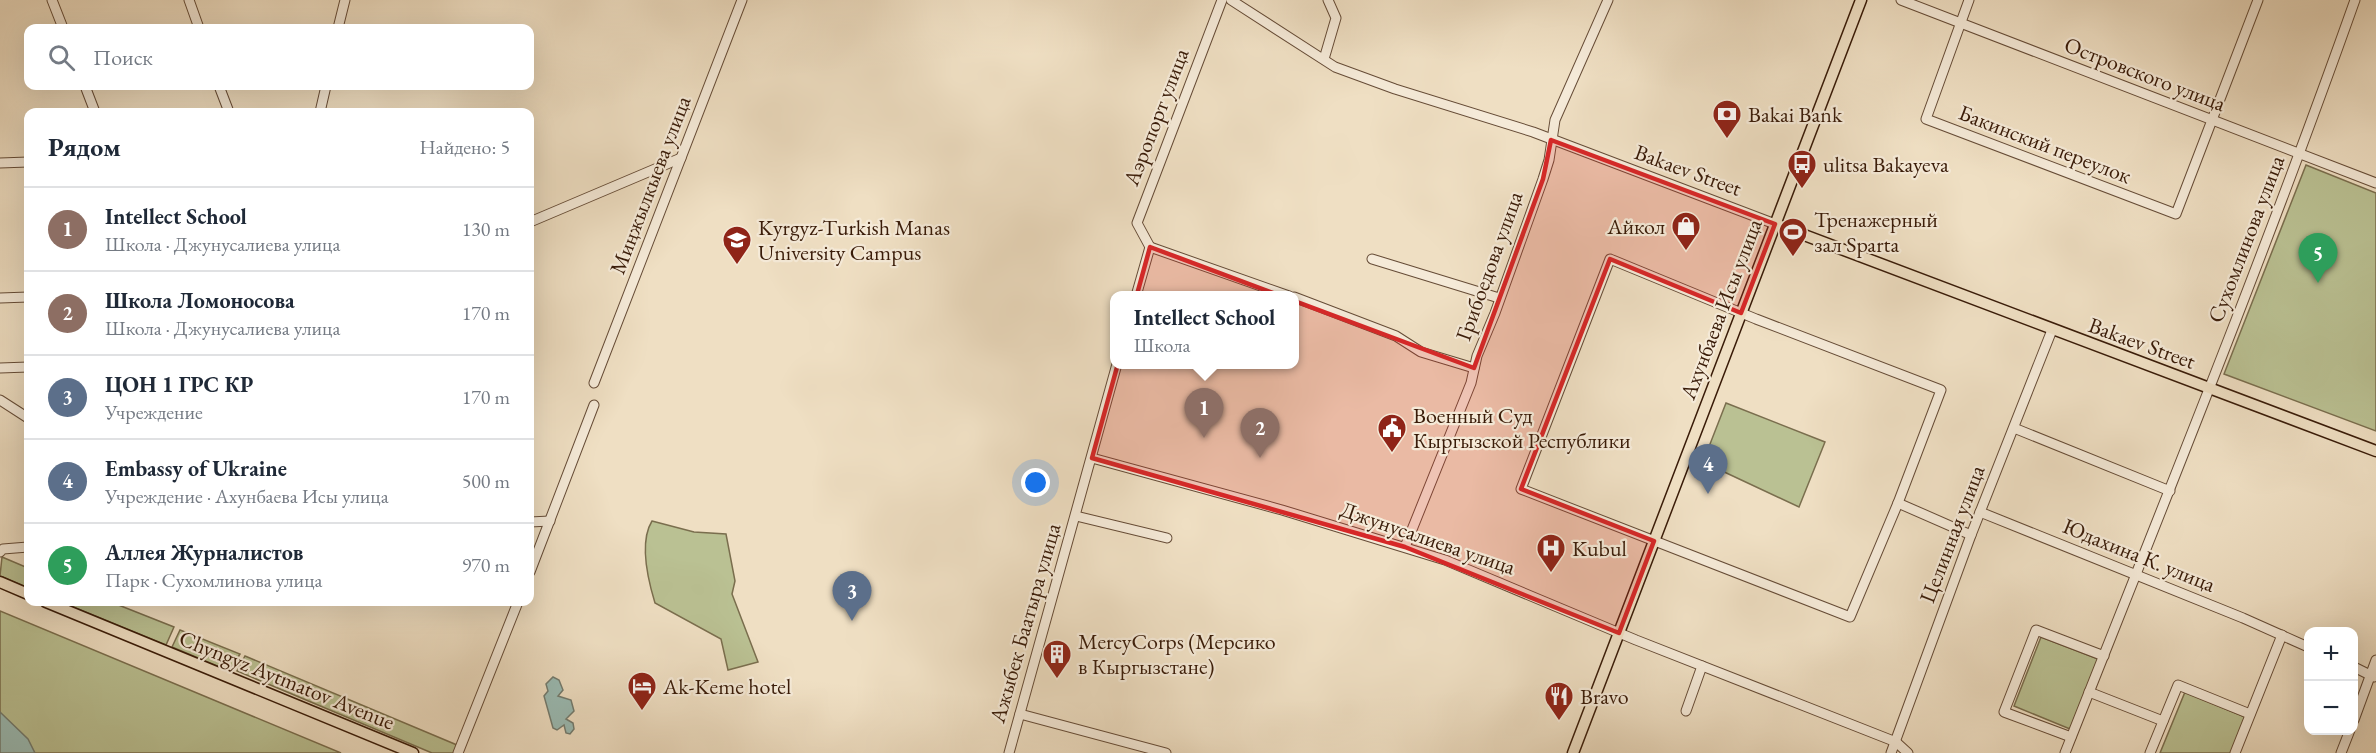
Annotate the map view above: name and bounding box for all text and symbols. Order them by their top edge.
search box [24,24,534,90]
street label: Островского улица [2060,30,2230,118]
icon: search [45,41,78,74]
text: Поиск [93,43,153,72]
street label: Аэропорт улица [1116,44,1196,191]
street label: Миңжылкыева улица [603,91,697,278]
bank icon: Bakai Bank [1711,98,1743,140]
street label: Бакинский переулок [1954,98,2136,190]
place label: Bakai Bank [1748,100,1843,129]
text: Рядом [48,130,121,164]
text: Найдено: 5 [419,134,510,160]
street label: Bakaev Street [1631,137,1746,203]
bus stop icon: ulitsa Bakayeva [1786,148,1818,190]
place label: ulitsa Bakayeva [1823,150,1949,179]
street label: Сухомлинова улица [2201,151,2291,327]
street label: Грибоедова улица [1449,187,1530,345]
text: Intellect School [105,202,247,231]
place label: Тренажерный зал Sparta [1814,205,1938,259]
shop icon: Айкол [1670,210,1702,252]
place label: Айкол [1606,212,1665,241]
place label: Kyrgyz-Turkish Manas University Campus [758,213,950,267]
street label: Ахунбаева Исы улица [1673,214,1769,404]
text: 1 [62,216,73,242]
text: 130 m [462,216,510,242]
sports icon: Тренажерный зал Sparta [1777,216,1809,258]
school or university icon: Kyrgyz-Turkish Manas University Campus [721,224,753,266]
text: Школа · Джунусалиева улица [105,231,340,257]
pin: 5 [2298,234,2338,283]
text: Школа Ломоносова [105,286,295,315]
popup [1110,291,1299,369]
text: 2 [62,300,73,326]
text: 170 m [462,300,510,326]
text: Intellect School [1134,303,1275,332]
street label: Bakaev Street [2085,310,2200,376]
text: Школа · Джунусалиева улица [105,315,340,341]
text: Школа [1134,332,1190,358]
text: ЦОН 1 ГРС КР [105,370,253,399]
text: 3 [62,384,73,410]
text: 170 m [462,384,510,410]
pin: 1 [1184,388,1224,438]
text: Учреждение [105,399,203,425]
place label: Военный Суд Кыргызской Республики [1413,401,1631,455]
pin: 2 [1240,408,1280,458]
public building icon: Военный Суд Кыргызской Республики [1376,412,1408,454]
pin: 4 [1688,444,1728,494]
text: Embassy of Ukraine [105,454,287,483]
street label: Целинная улица [1912,461,1992,607]
text: 4 [62,468,73,494]
text: 500 m [462,468,510,494]
your location [1021,468,1050,497]
text: Учреждение · Ахунбаева Исы улица [105,483,389,509]
street label: Джунусалиева улица [1337,494,1520,582]
street label: Юдахина К. улица [2058,511,2220,599]
street label: Ажыбек Баатыра улица [982,520,1067,727]
hospital icon: Kubul [1535,532,1567,574]
place label: Kubul [1572,534,1627,563]
text: Аллея Журналистов [105,538,303,567]
text: 5 [62,552,73,578]
text: 970 m [462,552,510,578]
text: Парк · Сухомлинова улица [105,567,322,593]
pin: 3 [832,572,872,621]
street label: Chyngyz Aytmatov Avenue [175,623,399,737]
place label: MercyCorps (Мерсико в Кыргызстане) [1078,627,1276,681]
map controls [2304,627,2358,735]
button: + [2304,627,2358,681]
building icon: MercyCorps (Мерсико в Кыргызстане) [1041,638,1073,680]
hotel icon: Ak-Keme hotel [626,670,658,712]
place label: Ak-Keme hotel [662,672,791,701]
restaurant icon: Bravo [1543,680,1575,722]
button: − [2304,681,2358,735]
place label: Bravo [1580,682,1629,711]

